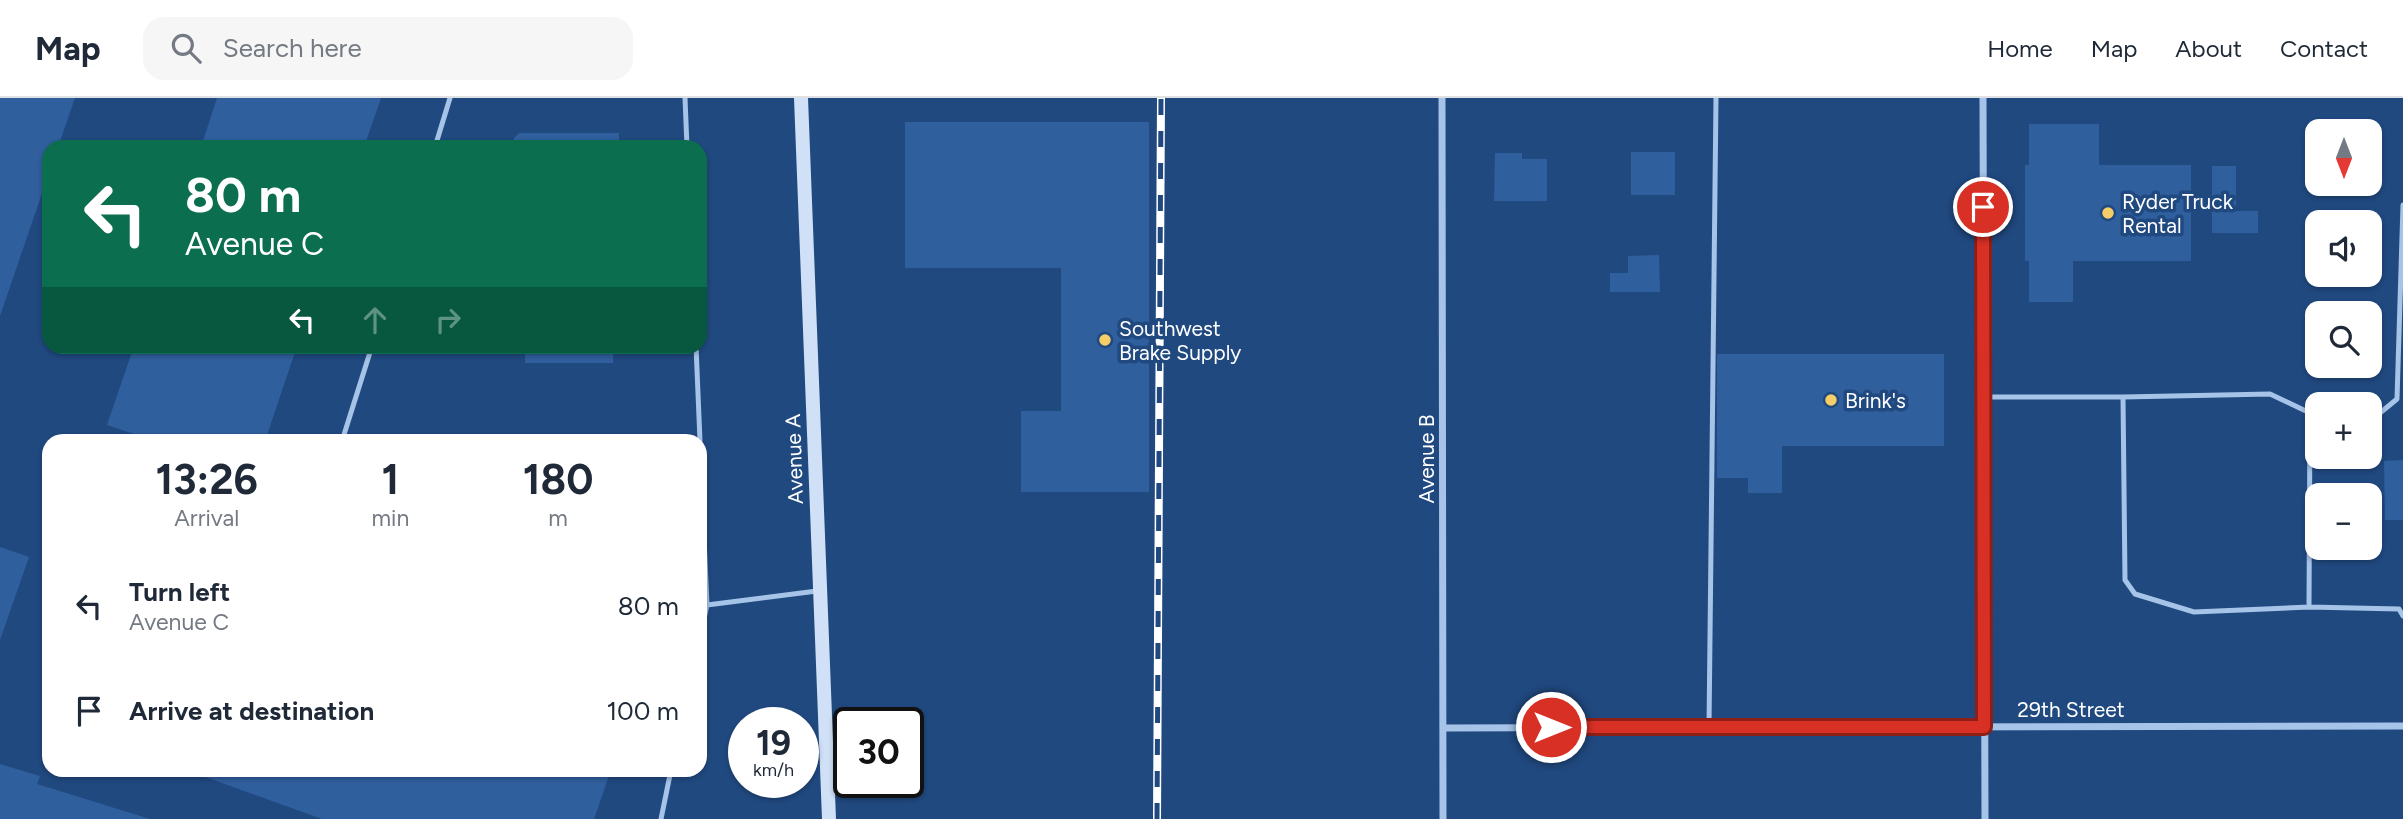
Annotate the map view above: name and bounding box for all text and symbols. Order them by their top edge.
search box [143,17,633,80]
text: Map [35,29,101,68]
icon: search [167,29,205,67]
text: Search here [223,32,362,64]
text: Home [1987,34,2053,63]
text: Map [2091,34,2137,63]
text: About [2175,34,2242,63]
text: Contact [2280,34,2368,63]
north arrow [2305,119,2382,196]
map controls [2305,119,2382,560]
text: 80 m [185,165,301,224]
icon: left [70,168,161,259]
pin [1953,177,2013,237]
icon: arrive [1964,188,2002,226]
place label: Ryder Truck Rental [2122,189,2234,238]
marker: Ryder Truck Rental [2100,205,2116,221]
button: sound [2305,210,2382,287]
text: Avenue C [185,225,324,263]
icon: left [283,301,321,339]
icon: ahead [356,301,394,339]
icon: right [429,301,467,339]
button: search [2305,301,2382,378]
place label: Southwest Brake Supply [1119,316,1241,365]
marker: Southwest Brake Supply [1097,332,1113,348]
place label: Brink's [1845,388,1906,413]
marker: Brink's [1823,392,1839,408]
button: + [2305,392,2382,469]
street label: Avenue A [780,413,808,505]
street label: Avenue B [1414,414,1439,504]
text: 13:26 [156,454,258,505]
text: 1 [382,454,399,505]
text: 180 [523,454,593,505]
button: − [2305,483,2382,560]
text: Arrival [174,504,239,532]
text: min [372,504,409,532]
text: m [548,504,568,532]
text: Turn left [129,576,230,608]
icon: left [70,587,108,625]
text: 80 m [618,590,679,622]
text: Avenue C [129,608,229,636]
position arrow [1514,690,1588,764]
icon: arrive [70,692,108,730]
text: Arrive at destination [129,695,374,727]
text: 100 m [606,695,679,727]
street label: 29th Street [2017,697,2125,722]
speed limit sign: 30 [833,707,924,798]
text: 19 [756,722,791,764]
text: km/h [753,759,794,781]

